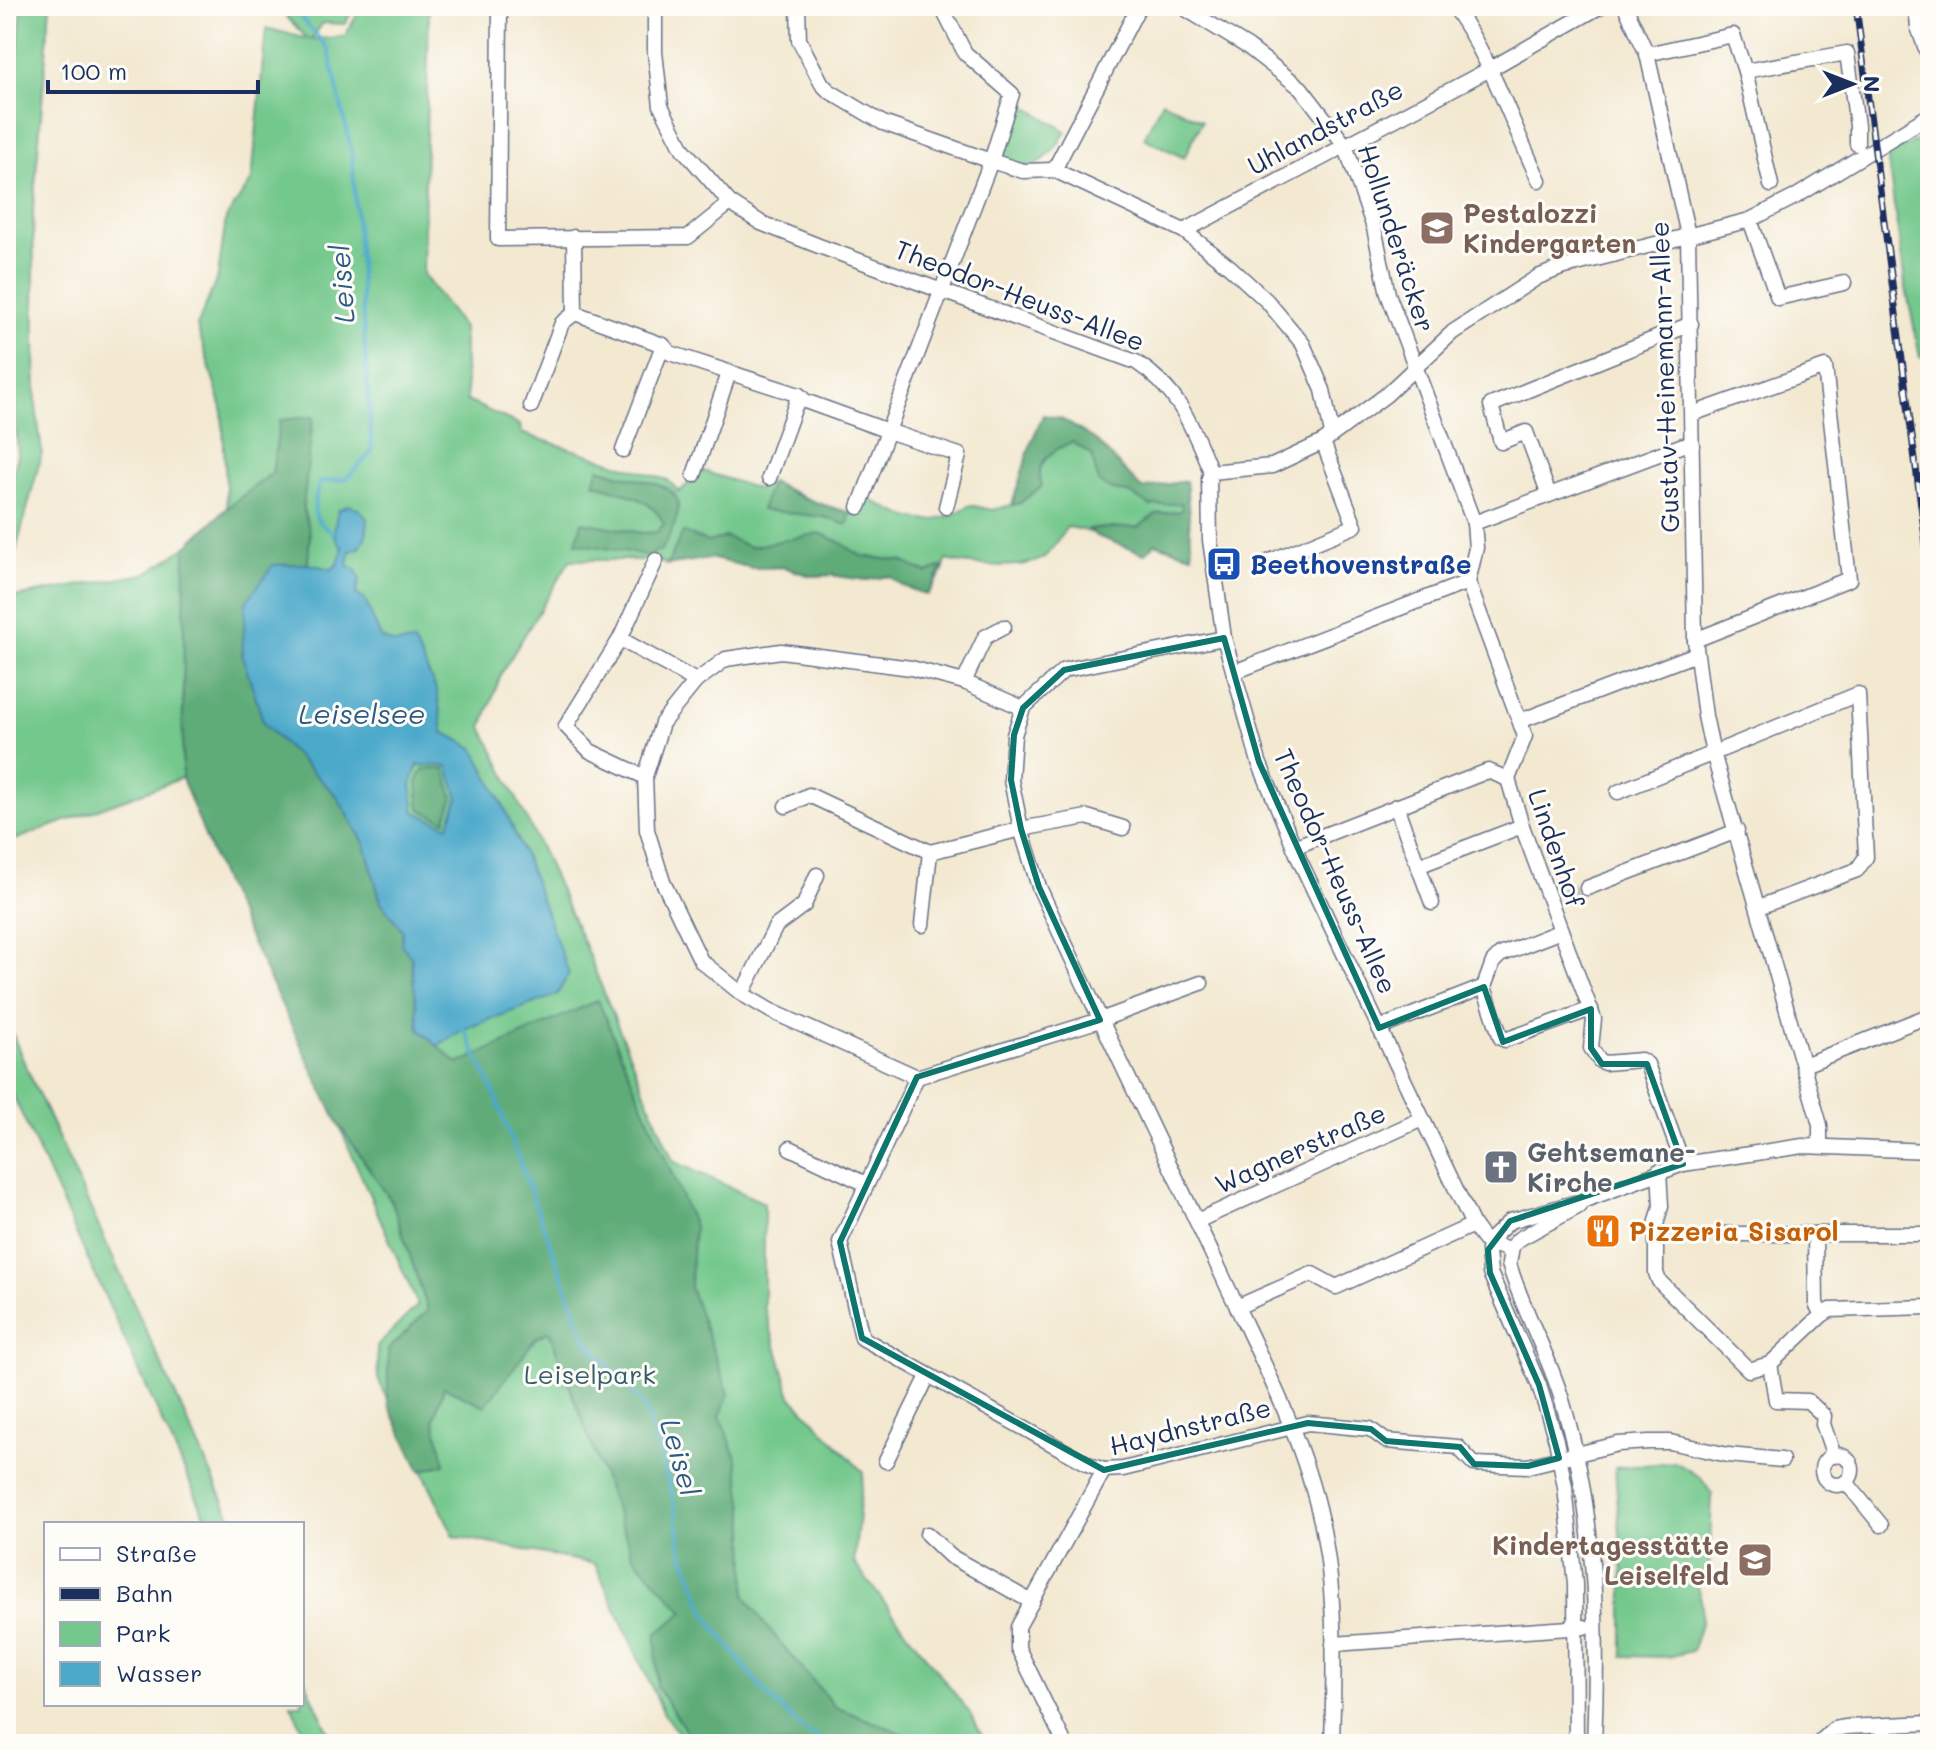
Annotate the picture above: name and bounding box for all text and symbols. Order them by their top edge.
scale bar [48,44,258,94]
north arrow [1812,44,1892,124]
text: 100 m [60,55,127,86]
street label: Uhlandstraße [1241,72,1409,182]
text: N [1858,76,1887,92]
street label: Hollunderäcker [1351,140,1443,336]
place label: Pestalozzi Kindergarten [1463,196,1636,260]
school or university icon: Pestalozzi Kindergarten [1418,209,1456,247]
street label: Gustav-Heinemann-Allee [1642,221,1686,533]
street label: Theodor-Heuss-Allee [890,232,1150,358]
water label: Leisel [320,244,362,324]
bus stop icon: Beethovenstraße [1205,545,1243,583]
place label: Beethovenstraße [1250,547,1471,581]
water label: Leiselsee [299,695,425,731]
street label: Theodor-Heuss-Allee [1267,743,1405,999]
street label: Lindenhof [1521,784,1593,913]
street label: Wagnerstraße [1209,1095,1391,1201]
place label: Gehtsemane- Kirche [1527,1135,1696,1199]
church icon: Gehtsemane- Kirche [1482,1148,1520,1186]
restaurant icon: Pizzeria Sisarol [1584,1212,1622,1250]
place label: Pizzeria Sisarol [1629,1214,1839,1248]
park label: Leiselpark [524,1357,656,1391]
street label: Haydnstraße [1106,1390,1274,1462]
water label: Leisel [653,1414,709,1500]
legend [44,1522,304,1706]
place label: Kindertagesstätte Leiselfeld [1492,1528,1729,1592]
text: Straße [116,1537,197,1568]
school or university icon: Kindertagesstätte Leiselfeld [1736,1541,1774,1579]
text: Bahn [116,1577,173,1608]
text: Park [116,1617,170,1648]
text: Wasser [116,1657,202,1688]

